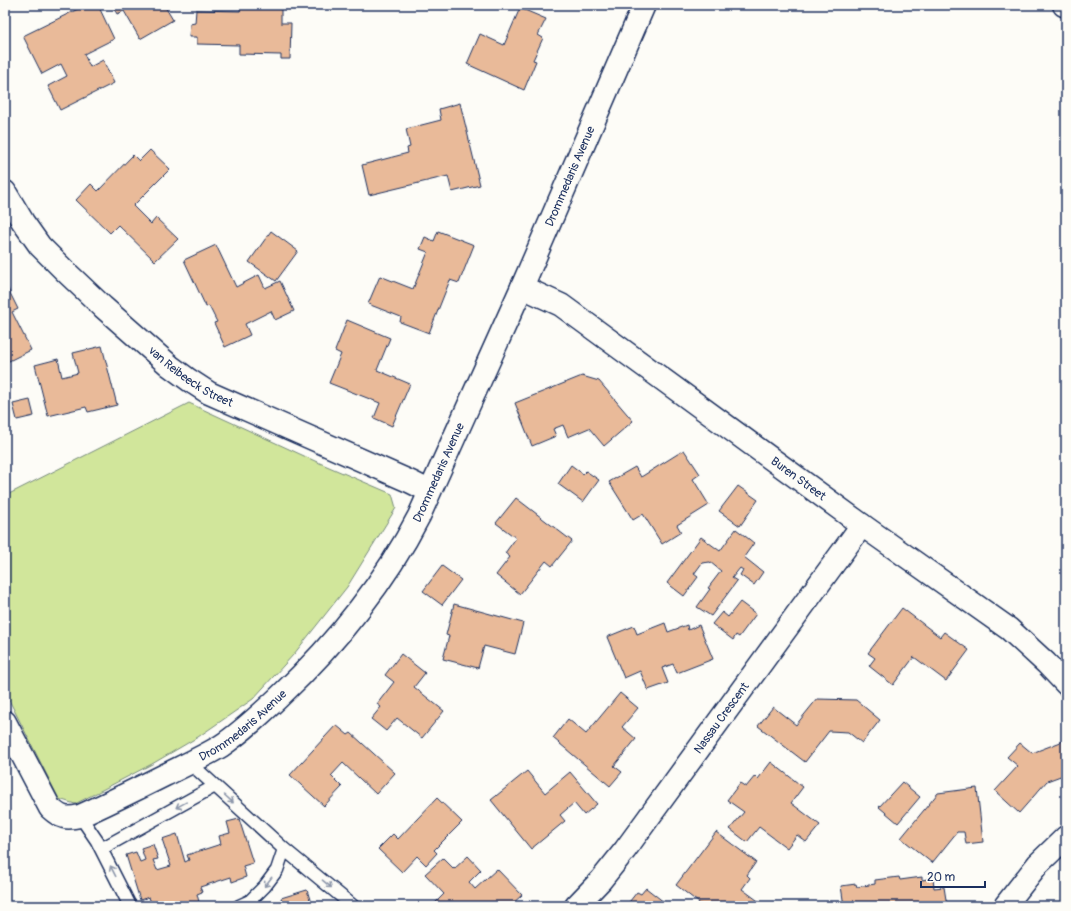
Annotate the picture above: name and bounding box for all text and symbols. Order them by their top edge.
street label: Drommedaris Avenue [542,124,599,229]
street label: van Reibeeck Street [144,343,236,411]
street label: Drommedaris Avenue [410,420,468,525]
street label: Buren Street [768,454,829,504]
street label: Nassau Crescent [691,679,753,757]
street label: Drommedaris Avenue [197,687,290,765]
one-way arrow [224,794,234,803]
one-way arrow [175,802,187,809]
scale bar [921,863,985,889]
one-way arrow [108,866,116,878]
text: 20 m [927,870,956,885]
one-way arrow [263,877,272,888]
one-way arrow [321,880,332,889]

